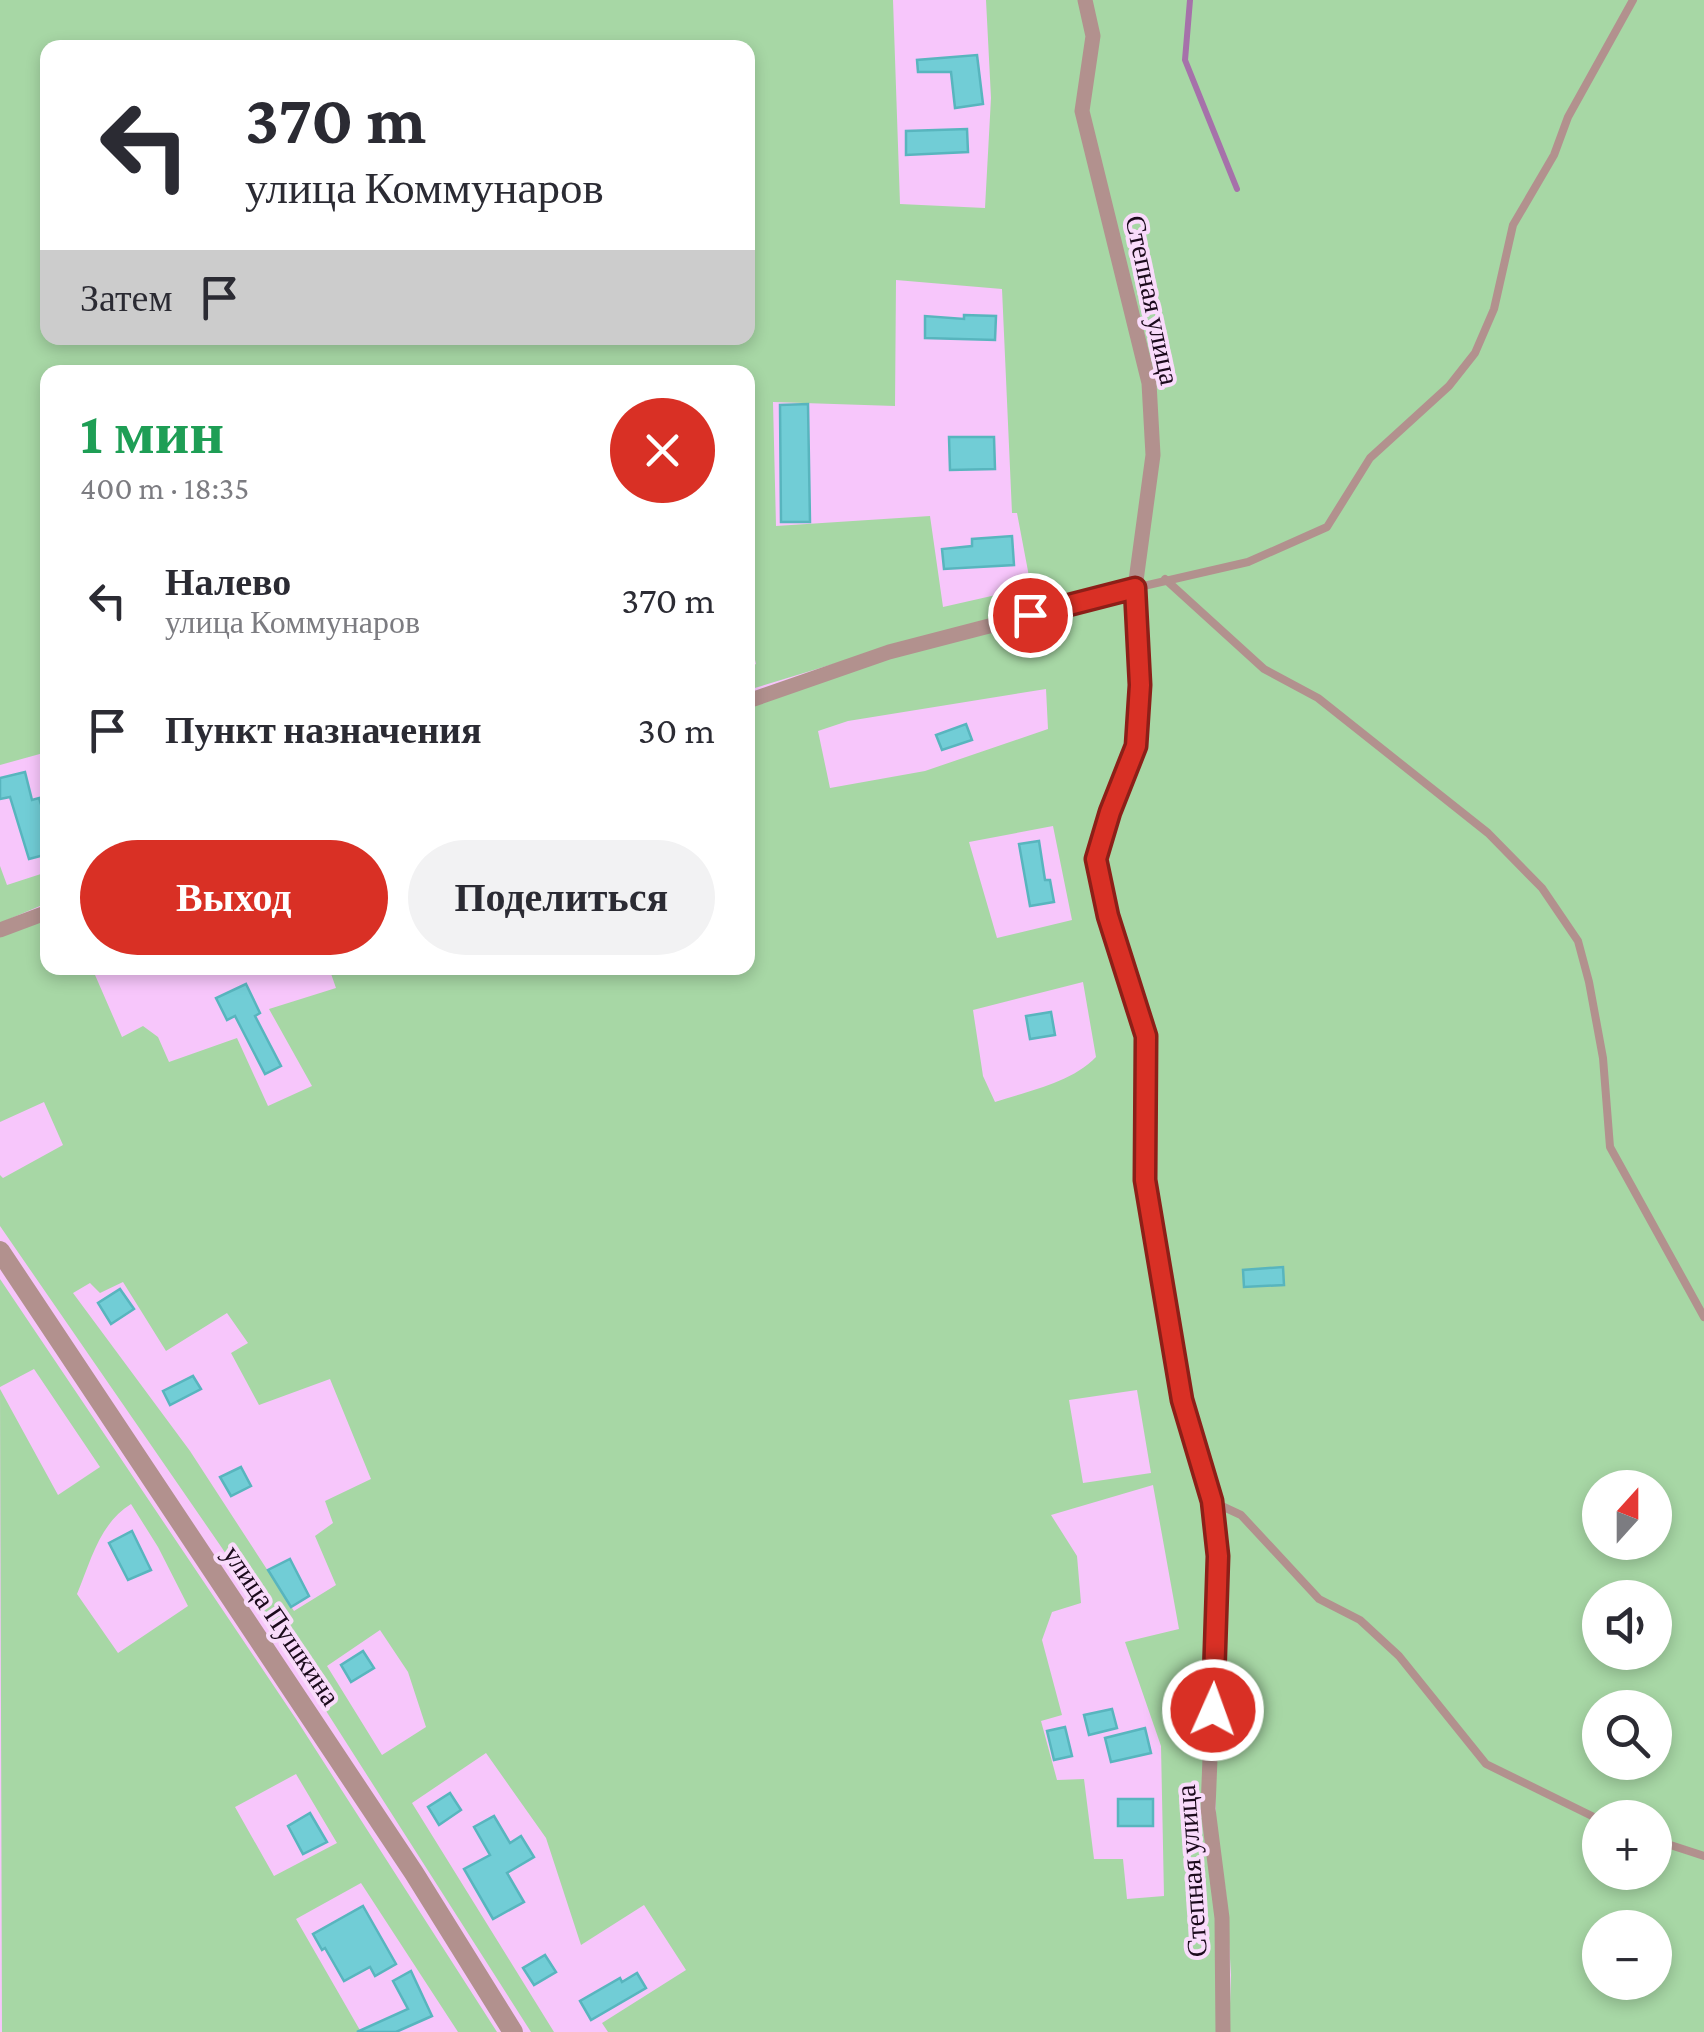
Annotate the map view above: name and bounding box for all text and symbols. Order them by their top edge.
icon: left [80,80,210,210]
text: 370 m [245,80,426,158]
text: улица Коммунаров [245,163,604,213]
street label: Степная улица [1119,212,1186,388]
icon: arrive [192,270,247,325]
text: Затем [80,277,172,319]
button: close [610,398,715,503]
text: 1 мин [80,399,224,466]
text: 400 m · 18:35 [80,470,249,506]
text: Налево [165,561,291,603]
icon: left [80,573,135,628]
pin [988,573,1073,658]
text: 370 m [621,579,715,621]
icon: arrive [1003,588,1058,643]
text: улица Коммунаров [165,604,420,640]
icon: arrive [80,703,135,758]
text: Пункт назначения [165,709,482,751]
text: 30 m [638,709,715,751]
button: Выход [80,840,388,955]
button: Поделиться [408,840,715,955]
north arrow [1582,1470,1672,1560]
map controls [1582,1470,1672,2000]
street label: улица Пушкина [217,1539,347,1712]
button: sound [1582,1580,1672,1670]
position arrow [1161,1658,1265,1762]
button: search [1582,1690,1672,1780]
street label: Степная улица [1170,1783,1213,1958]
button: + [1582,1800,1672,1890]
button: − [1582,1910,1672,2000]

